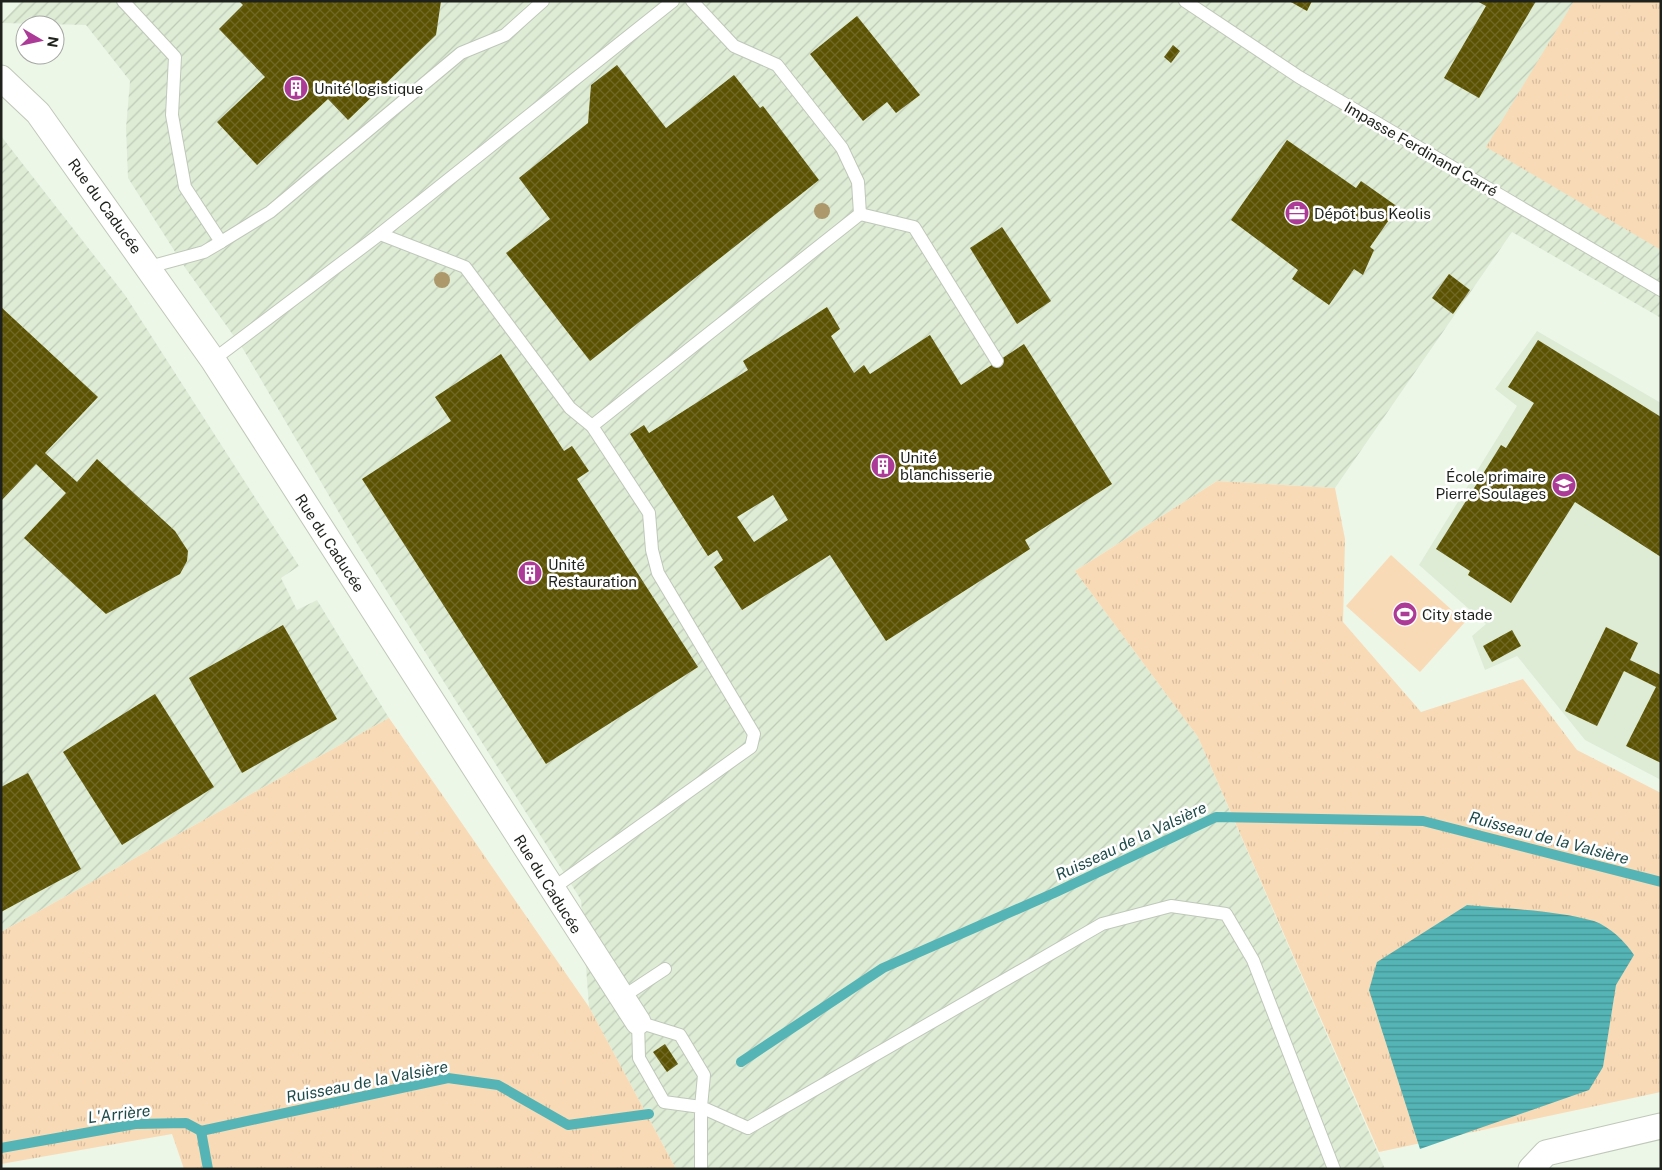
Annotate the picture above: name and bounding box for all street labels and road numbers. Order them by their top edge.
street label: Impasse Ferdinand Carré [1341,98,1501,200]
street label: Rue du Caducée [65,155,145,257]
street label: Rue du Caducée [292,491,368,595]
street label: Rue du Caducée [511,832,585,936]

